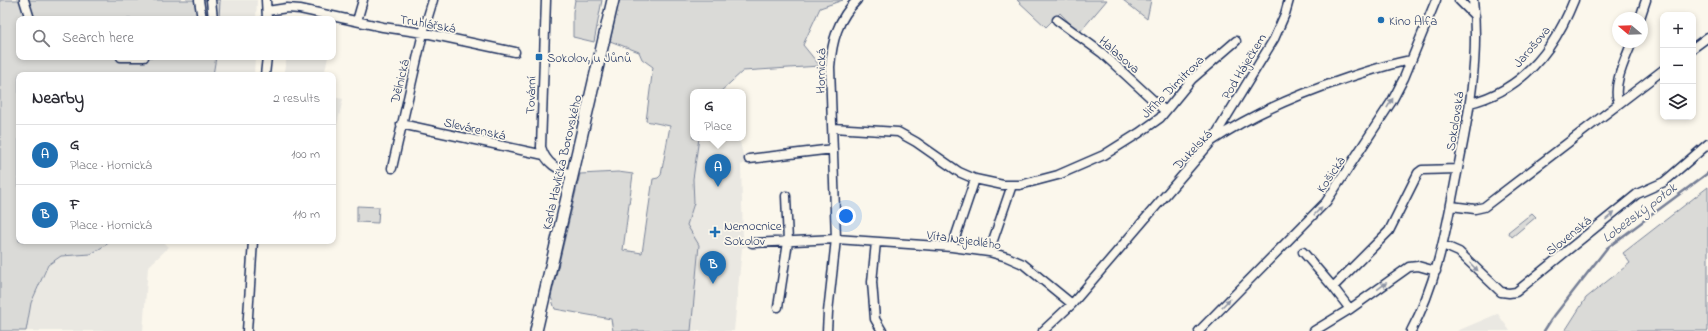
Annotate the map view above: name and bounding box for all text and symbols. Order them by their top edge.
street label: Truhlářská [398,10,458,39]
place label: Kino Alfa [1389,12,1437,31]
north arrow [1612,12,1648,48]
map controls [1660,12,1696,120]
button: + [1660,12,1696,48]
marker: Kino Alfa [1376,15,1386,25]
search box [16,16,336,60]
street label: Jarošova [1509,22,1555,72]
icon: search [30,27,52,49]
text: Search here [62,27,134,49]
street label: Pod Háječkem [1217,30,1271,103]
street label: Halasova [1094,32,1144,78]
street label: Hornická [812,48,831,94]
button: − [1660,48,1696,84]
place label: Sokolov, u Jůnů [547,49,631,68]
street label: Jiřího Dimitrova [1137,51,1209,123]
marker: Sokolov, u Jůnů [534,52,544,62]
street label: Dělnická [386,57,415,106]
street label: Tovární [521,76,542,114]
button: layers [1660,84,1696,120]
text: Nearby [32,86,84,111]
text: 2 results [273,89,320,108]
popup [690,89,746,141]
street label: Sokolovská [1441,90,1470,152]
street label: Karla Havlíčka Borovského [538,93,587,232]
text: G [704,95,714,117]
one-way arrow [1387,97,1394,109]
street label: Slevárenská [442,113,508,146]
text: Place [704,117,732,136]
street label: Dukelská [1168,125,1217,175]
text: G [70,134,79,156]
text: A [41,145,49,164]
text: 100 m [291,145,320,164]
street label: Košická [1312,153,1351,197]
pin: A [705,154,731,187]
text: Place · Hornická [70,156,152,175]
water label: Lobezský potok [1598,178,1682,248]
text: F [70,194,80,216]
text: B [41,205,49,224]
text: 110 m [293,205,320,224]
your location [836,206,856,226]
one-way arrow [1313,206,1322,216]
street label: Slovenská [1542,212,1596,260]
one-way arrow [1604,212,1615,221]
text: Place · Hornická [70,216,152,235]
place label: Nemocnice Sokolov [724,217,782,251]
marker: Nemocnice Sokolov [709,226,721,238]
street label: Víta Nejedlého [924,226,1002,255]
pin: B [700,251,726,284]
one-way arrow [1469,262,1479,272]
one-way arrow [1376,282,1387,290]
one-way arrow [1221,298,1231,308]

